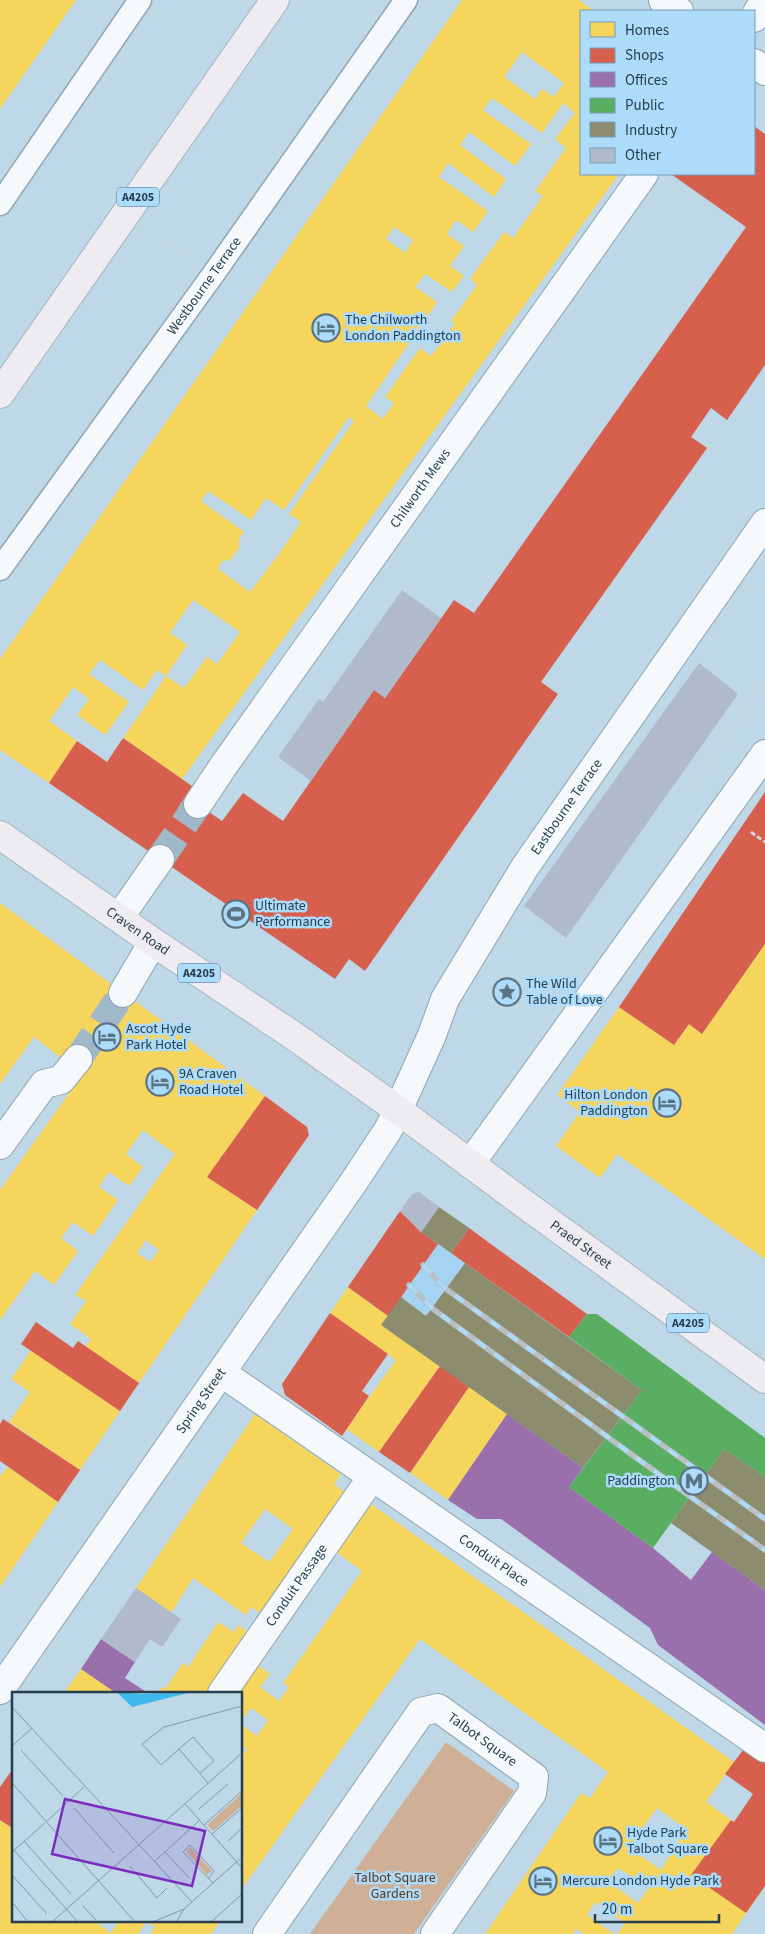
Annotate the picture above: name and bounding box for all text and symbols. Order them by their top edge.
legend [580,10,755,175]
text: Homes [625,20,669,41]
text: Shops [625,45,664,66]
text: Offices [625,70,668,91]
text: Public [625,95,664,116]
text: Industry [625,120,677,141]
text: Other [625,145,662,166]
road number: A4205 [117,188,159,206]
street label: Westbourne Terrace [162,233,246,339]
place label: The Chilworth London Paddington [345,310,461,346]
hotel icon: The Chilworth London Paddington [311,313,341,343]
street label: Chilworth Mews [385,445,456,532]
street label: Eastbourne Terrace [526,755,607,859]
place label: Ultimate Performance [255,896,330,932]
sports icon: Ultimate Performance [221,899,251,929]
street label: Craven Road [102,902,174,960]
road number: A4205 [178,964,220,982]
place label: The Wild Table of Love [526,974,603,1010]
place icon: The Wild Table of Love [492,977,522,1007]
place label: Ascot Hyde Park Hotel [126,1019,191,1055]
hotel icon: Ascot Hyde Park Hotel [92,1022,122,1052]
place label: 9A Craven Road Hotel [179,1064,244,1100]
hotel icon: 9A Craven Road Hotel [145,1067,175,1097]
place label: Hilton London Paddington [564,1085,648,1121]
hotel icon: Hilton London Paddington [652,1088,682,1118]
street label: Praed Street [546,1216,616,1274]
road number: A4205 [667,1314,709,1332]
street label: Spring Street [171,1364,231,1438]
metro station icon: Paddington [679,1466,709,1496]
place label: Paddington [607,1471,675,1491]
street label: Conduit Place [454,1529,533,1592]
street label: Conduit Passage [261,1540,333,1631]
inset map [12,1692,242,1922]
street label: Talbot Square [443,1708,521,1772]
place label: Hyde Park Talbot Square [627,1823,708,1859]
hotel icon: Hyde Park Talbot Square [593,1826,623,1856]
hotel icon: Mercure London Hyde Park [528,1866,558,1896]
park label: Talbot Square Gardens [354,1868,436,1904]
place label: Mercure London Hyde Park [562,1871,719,1891]
scale bar [595,1892,719,1924]
text: 20 m [602,1899,632,1920]

